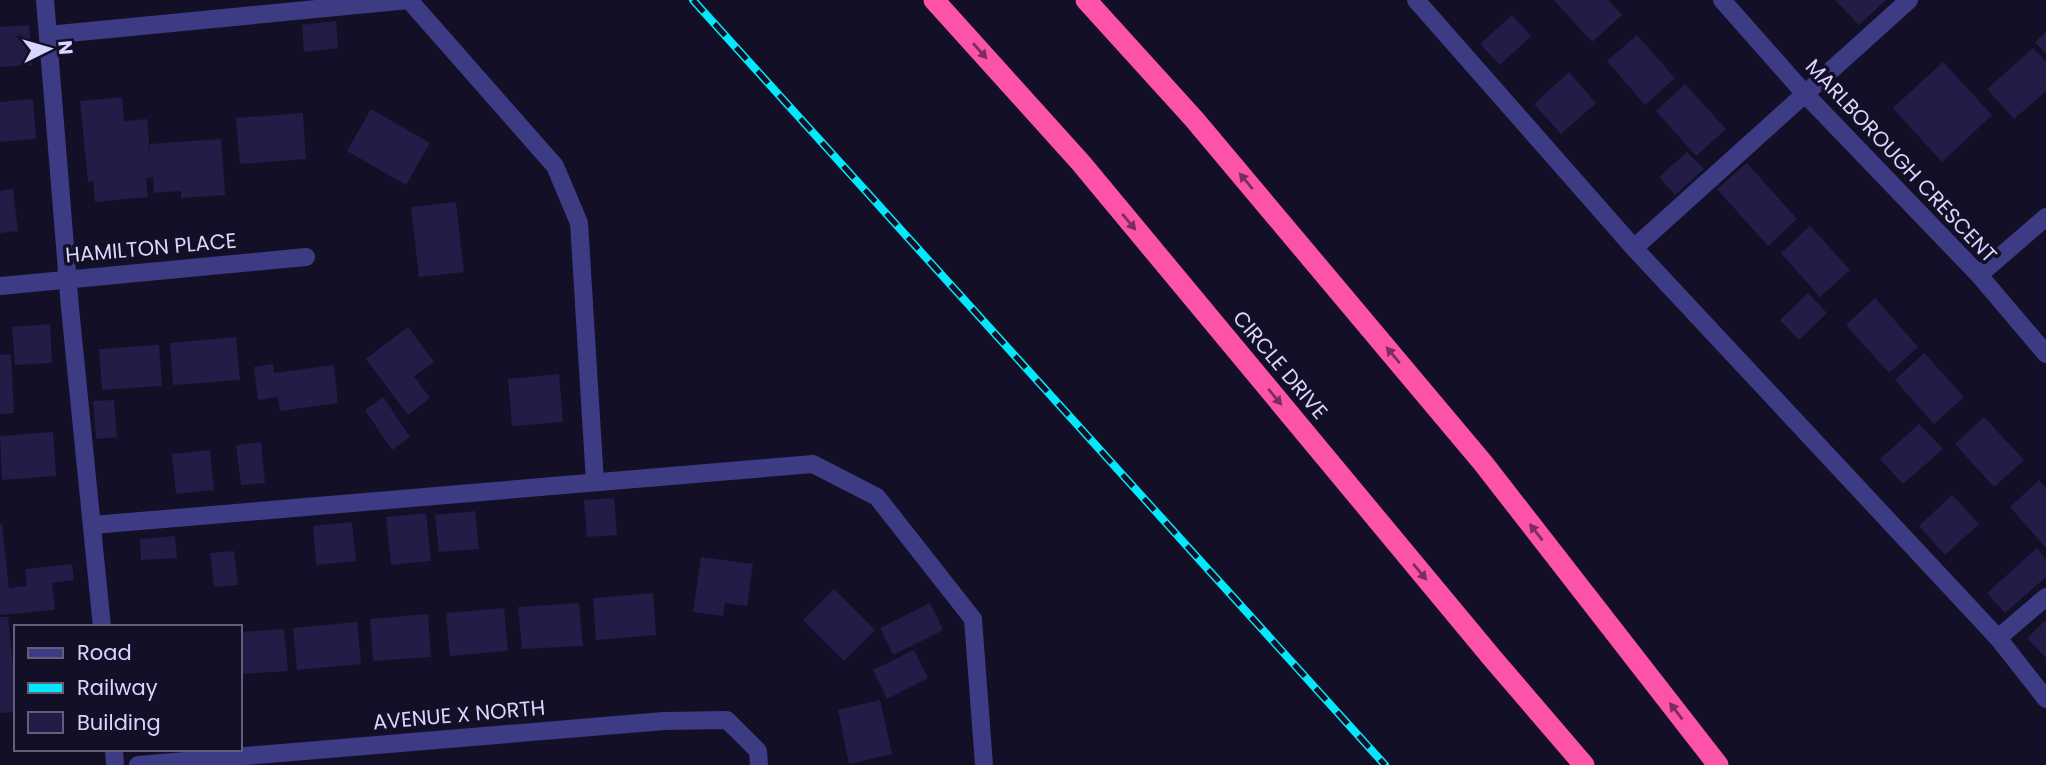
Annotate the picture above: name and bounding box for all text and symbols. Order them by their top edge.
north arrow [14,14,84,84]
text: N [51,39,80,56]
one-way arrow [971,42,987,59]
street label: MARLBOROUGH CRESCENT [1799,53,2004,269]
one-way arrow [1239,173,1254,190]
one-way arrow [1121,214,1136,231]
street label: HAMILTON PLACE [64,226,238,269]
street label: CIRCLE DRIVE [1226,304,1334,425]
one-way arrow [1385,347,1400,365]
one-way arrow [1267,388,1283,406]
one-way arrow [1529,523,1544,541]
one-way arrow [1412,563,1428,581]
legend [14,625,242,751]
text: Road [77,638,132,667]
text: Railway [77,673,158,702]
street label: AVENUE X NORTH [372,693,546,736]
one-way arrow [1670,702,1684,720]
text: Building [77,708,161,737]

